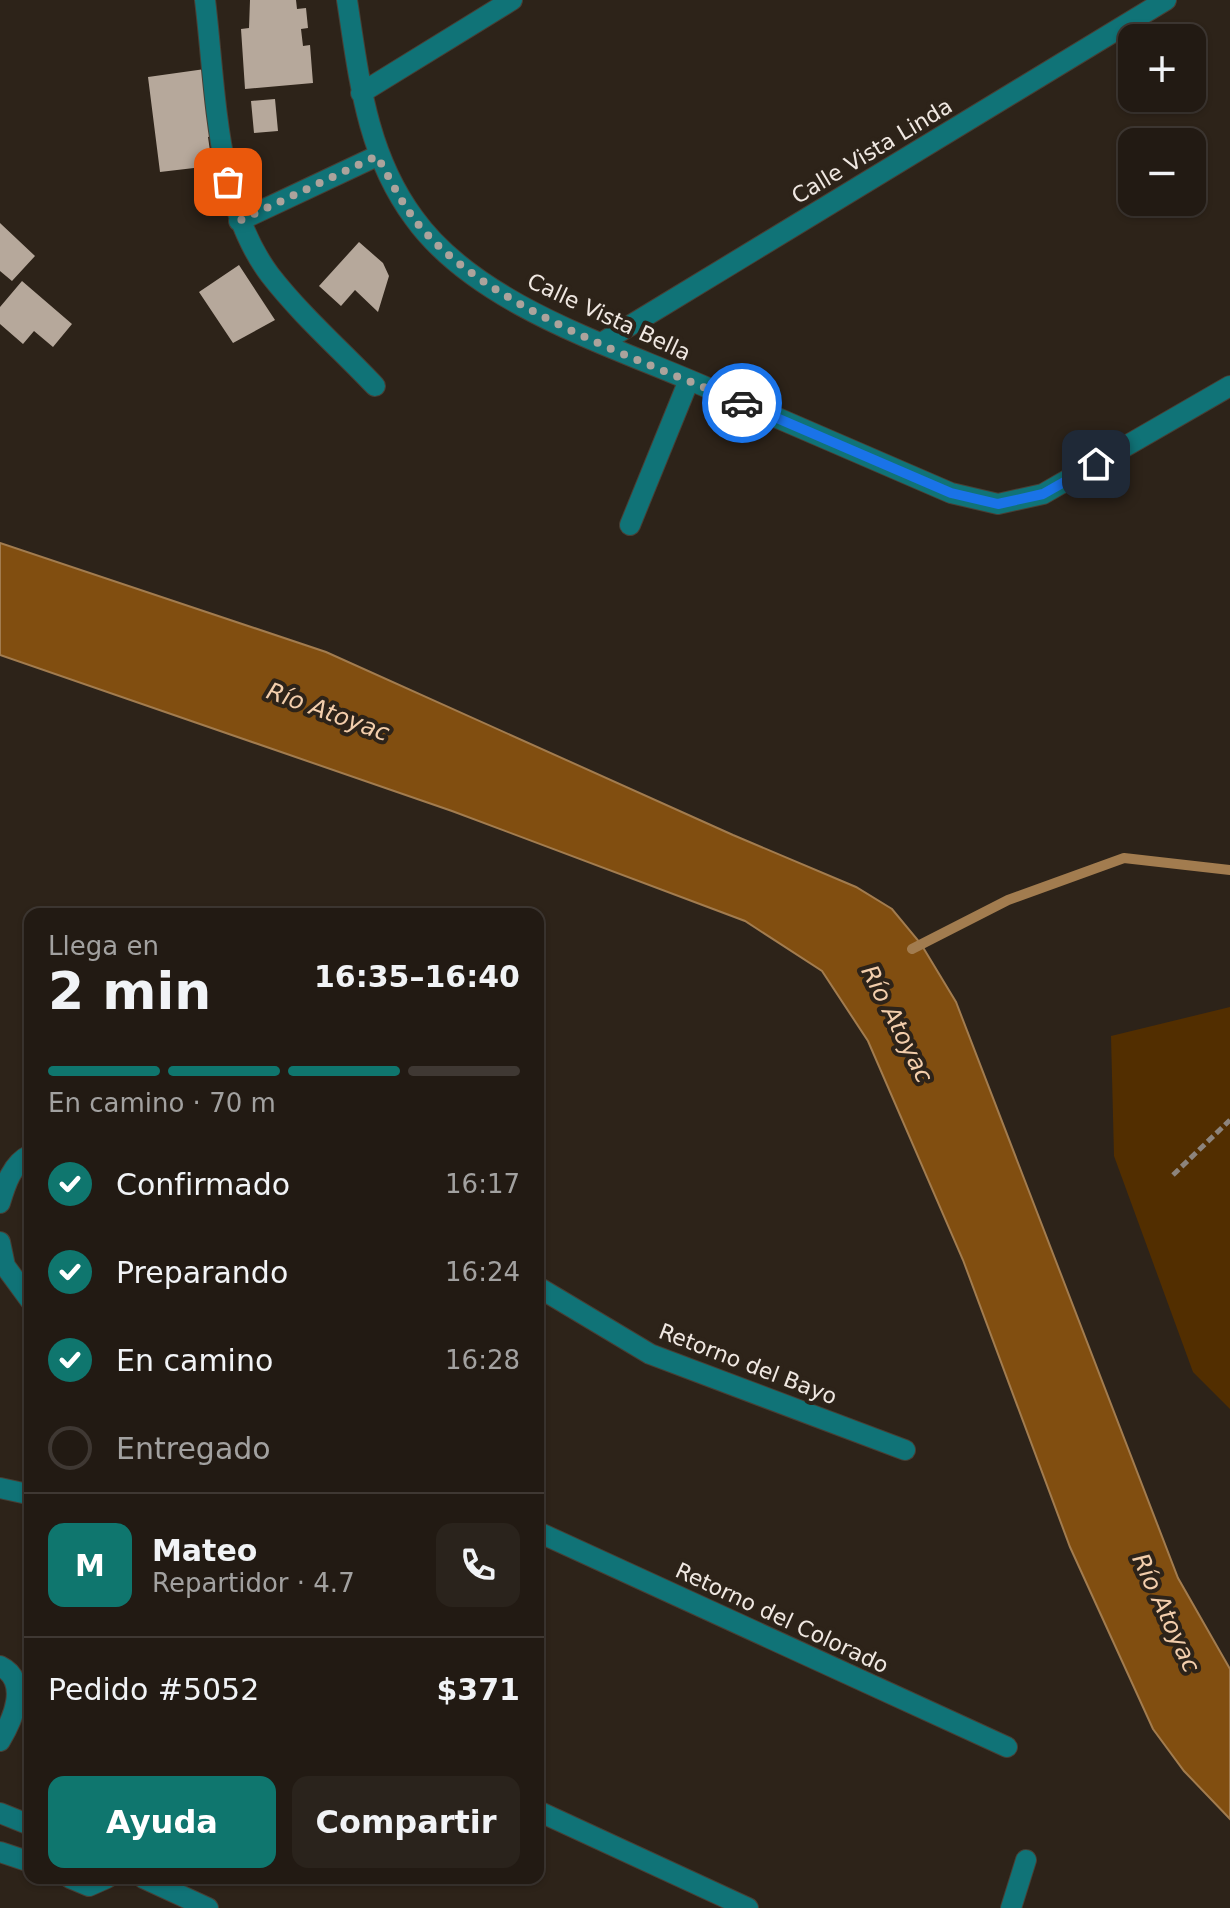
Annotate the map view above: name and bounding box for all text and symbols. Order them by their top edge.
map controls [1118,24,1206,216]
button: + [1118,24,1206,112]
street label: Calle Vista Linda [787,93,957,209]
button: − [1118,128,1206,216]
pin [194,148,262,216]
icon: bag [206,160,250,204]
street label: Calle Vista Bella [523,268,695,366]
courier [702,363,782,443]
icon: car [720,381,764,425]
pin [1062,430,1130,498]
icon: home [1074,442,1118,486]
water label: Río Atoyac [263,677,393,747]
text: Llega en [48,931,159,961]
text: 16:35–16:40 [314,959,520,994]
water label: Río Atoyac [855,960,939,1088]
text: 2 min [48,961,211,1021]
text: En camino · 70 m [48,1088,276,1118]
icon: check [48,1162,92,1206]
text: Confirmado [116,1167,290,1202]
text: 16:17 [445,1169,520,1199]
icon: check [48,1250,92,1294]
text: Preparando [116,1255,288,1290]
text: 16:24 [445,1257,520,1287]
street label: Retorno del Bayo [655,1319,841,1409]
icon: check [48,1338,92,1382]
text: En camino [116,1343,273,1378]
text: 16:28 [445,1345,520,1375]
text: Entregado [116,1431,271,1466]
button: phone [436,1523,520,1607]
text: Mateo [152,1533,257,1568]
text: M [75,1548,105,1583]
water label: Río Atoyac [1126,1549,1206,1677]
street label: Retorno del Colorado [672,1558,892,1678]
text: Repartidor · 4.7 [152,1568,355,1598]
text: Pedido #5052 [48,1672,259,1707]
text: $371 [437,1672,520,1707]
button: Ayuda [48,1776,276,1868]
button: Compartir [292,1776,520,1868]

